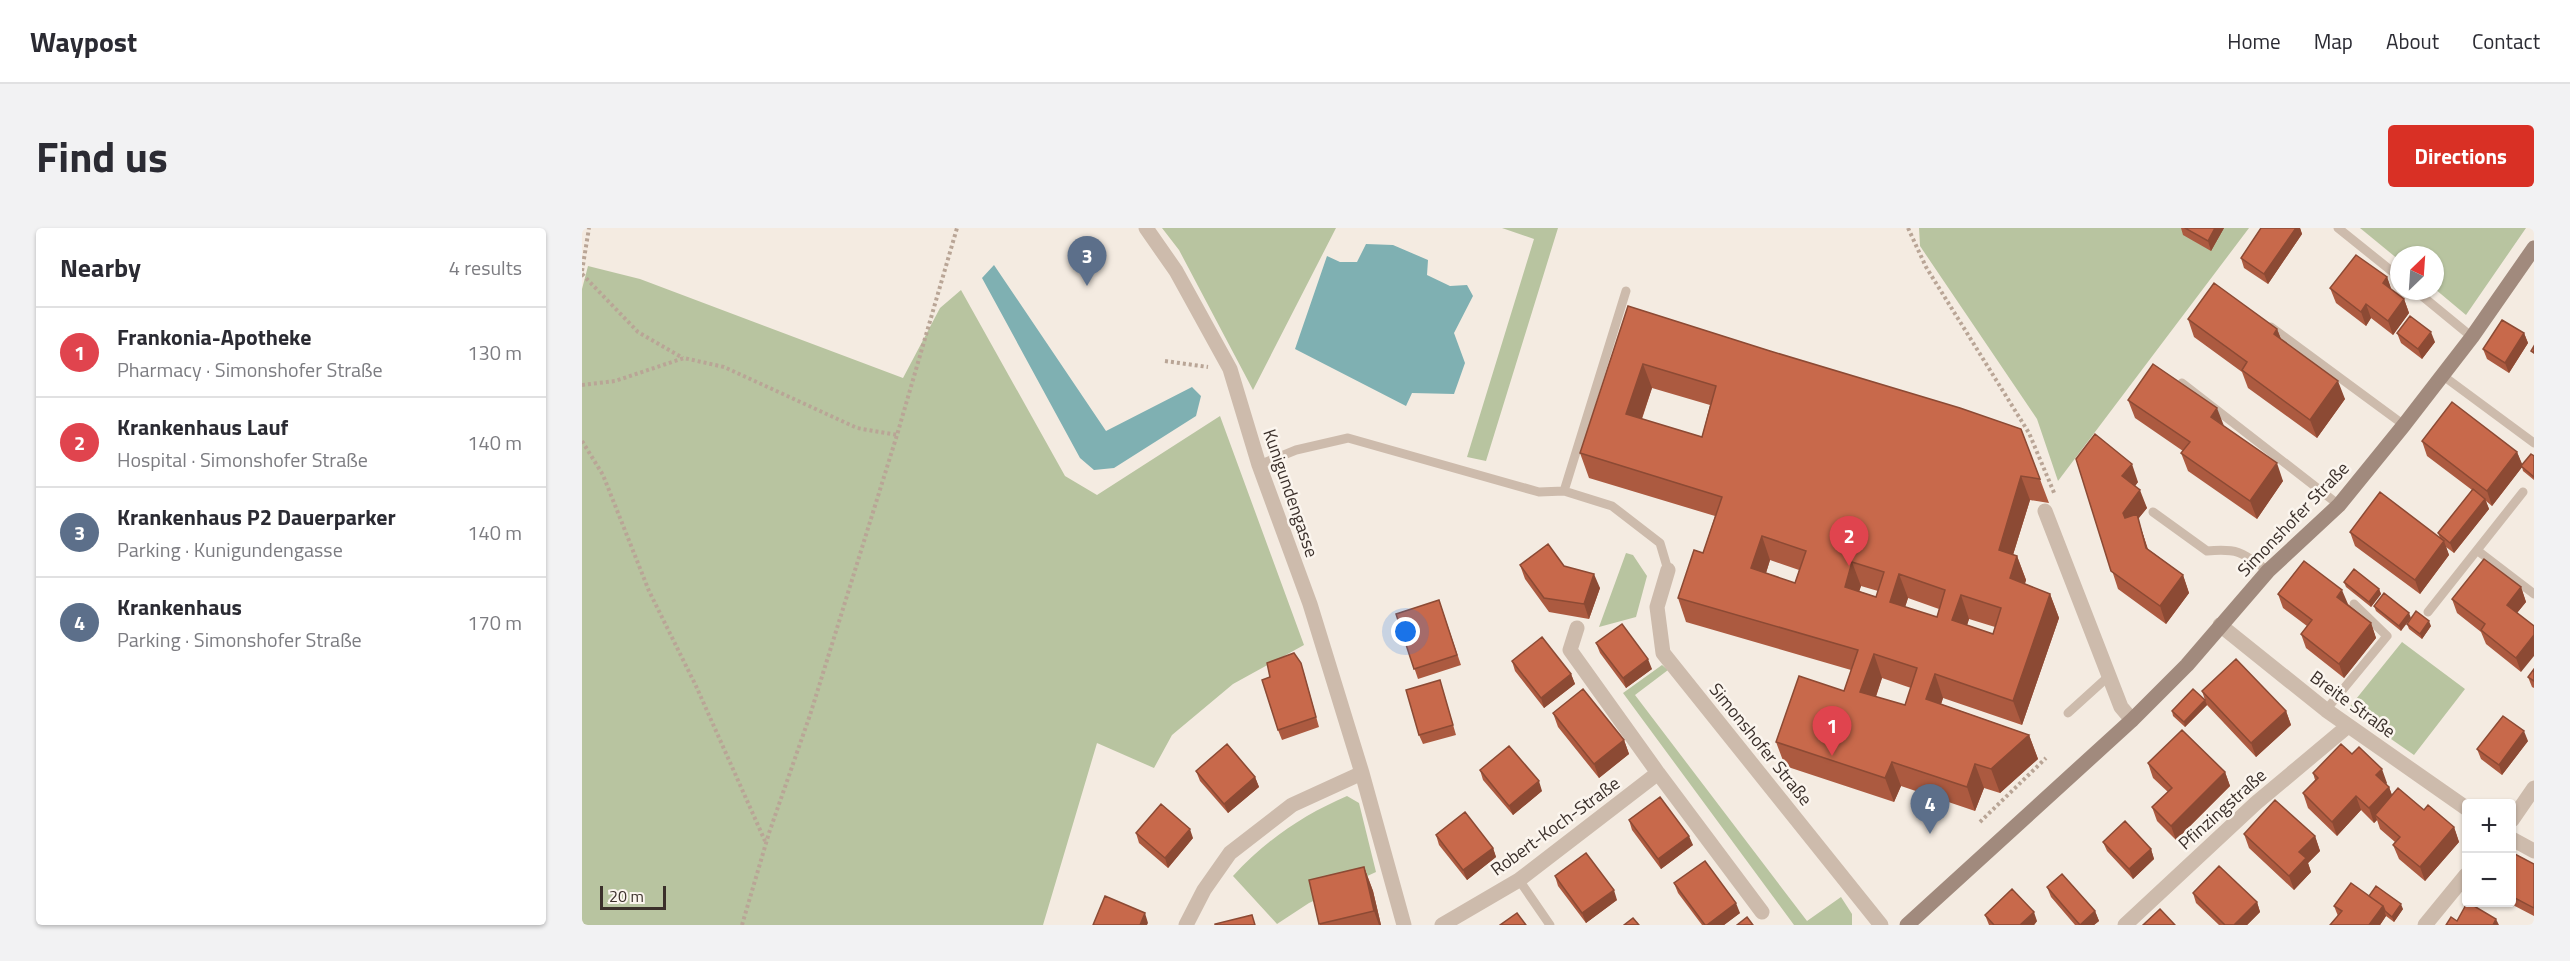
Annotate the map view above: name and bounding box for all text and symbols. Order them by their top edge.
text: Waypost [30,20,137,63]
text: Home [2227,25,2281,57]
text: Map [2314,25,2353,57]
text: About [2386,25,2439,57]
text: Contact [2472,25,2540,57]
text: Find us [36,124,168,188]
button: Directions [2388,125,2534,187]
pin: 3 [1068,236,1106,286]
north arrow [2390,246,2444,300]
text: Nearby [60,248,141,287]
text: 4 results [449,252,522,283]
text: Frankonia-Apotheke [117,320,311,354]
text: 1 [74,337,85,368]
text: 130 m [467,337,522,368]
text: Pharmacy · Simonshofer Straße [117,354,383,385]
text: Krankenhaus Lauf [117,410,288,444]
street label: Kunigundengasse [1256,425,1326,561]
text: 2 [74,427,85,458]
text: 140 m [467,427,522,458]
text: Hospital · Simonshofer Straße [117,444,368,475]
street label: Simonshofer Straße [2231,455,2355,583]
text: Krankenhaus P2 Dauerparker [117,500,396,534]
pin: 2 [1830,516,1868,566]
text: 3 [74,517,85,548]
text: 140 m [467,517,522,548]
text: Parking · Kunigundengasse [117,534,343,565]
text: Krankenhaus [117,590,242,624]
text: 4 [74,607,85,638]
text: 170 m [467,607,522,638]
your location [1391,617,1420,646]
text: Parking · Simonshofer Straße [117,624,362,655]
street label: Breite Straße [2305,664,2401,744]
street label: Simonshofer Straße [1703,677,1819,811]
pin: 1 [1812,706,1852,756]
street label: Pfinzingstraße [2172,762,2272,856]
street label: Robert-Koch-Straße [1485,770,1625,882]
pin: 4 [1910,784,1950,834]
map controls [2462,799,2516,907]
button: + [2462,799,2516,853]
button: − [2462,853,2516,907]
scale bar [600,883,666,910]
text: 20 m [609,884,644,908]

